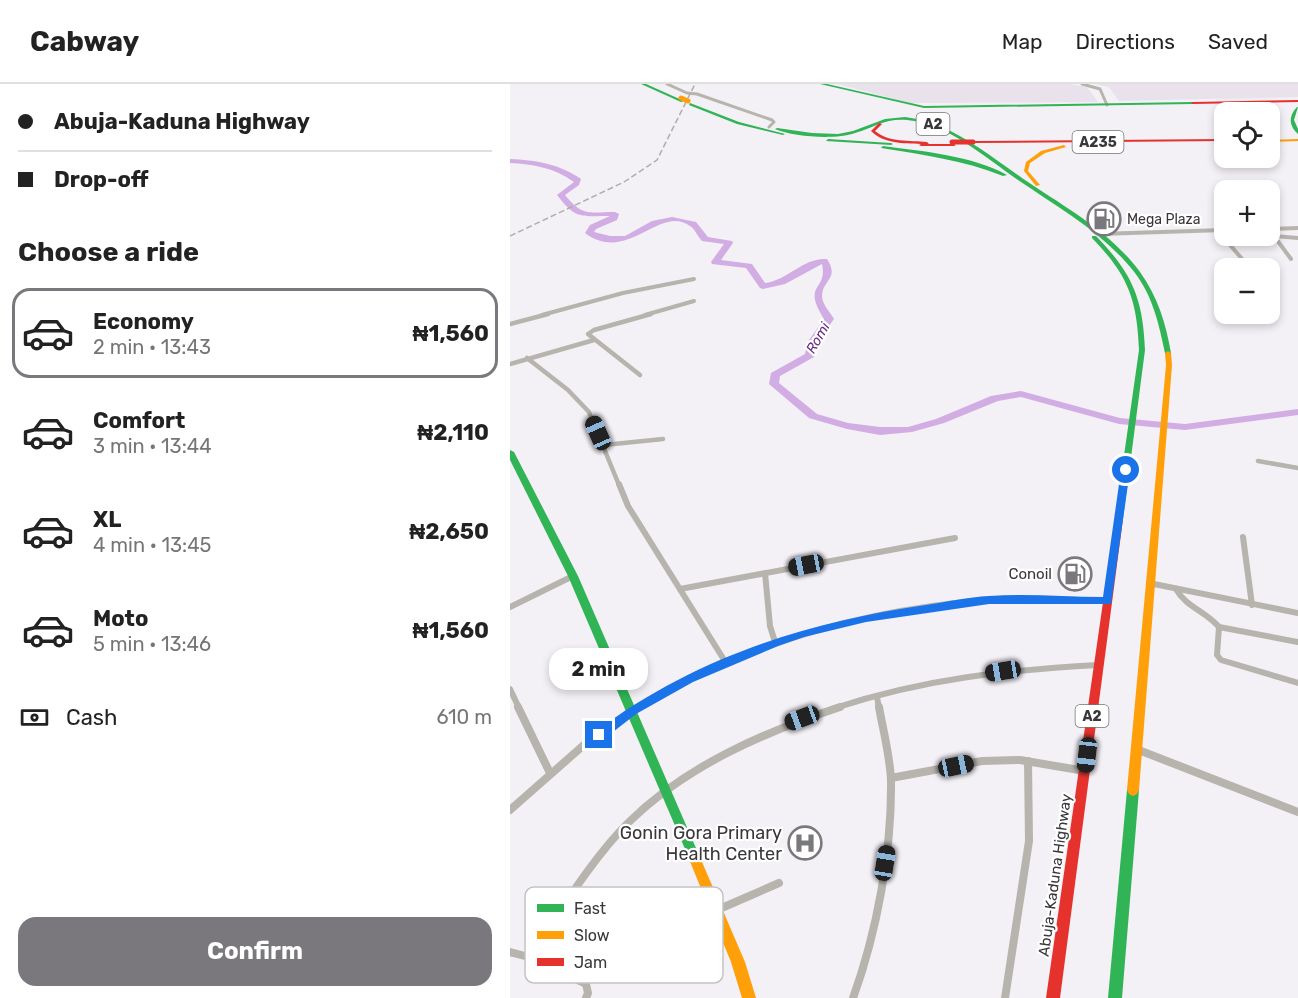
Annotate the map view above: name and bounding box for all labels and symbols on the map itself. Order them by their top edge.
road number: A2 [916,113,950,135]
road number: A235 [1072,131,1124,153]
fuel station icon: Mega Plaza [1086,201,1122,237]
place label: Mega Plaza [1127,211,1200,228]
water label: Romi [802,319,834,357]
car [582,413,614,453]
route start [1112,456,1139,483]
car [787,553,825,577]
fuel station icon: Conoil [1057,556,1093,592]
place label: Conoil [1008,565,1052,583]
callout: 2 min [550,648,648,690]
car [984,659,1022,683]
car [782,703,822,733]
road number: A2 [1076,705,1108,727]
route end [585,721,612,748]
car [1076,736,1098,774]
car [937,753,975,779]
street label: Abuja-Kaduna Highway [1035,793,1075,957]
place label: Gonin Gora Primary Health Center [620,822,782,865]
hospital icon: Gonin Gora Primary Health Center [787,825,823,861]
car [873,844,897,882]
legend [525,887,723,983]
text: Fast [574,899,606,918]
text: Slow [574,926,610,945]
text: Jam [574,953,607,972]

